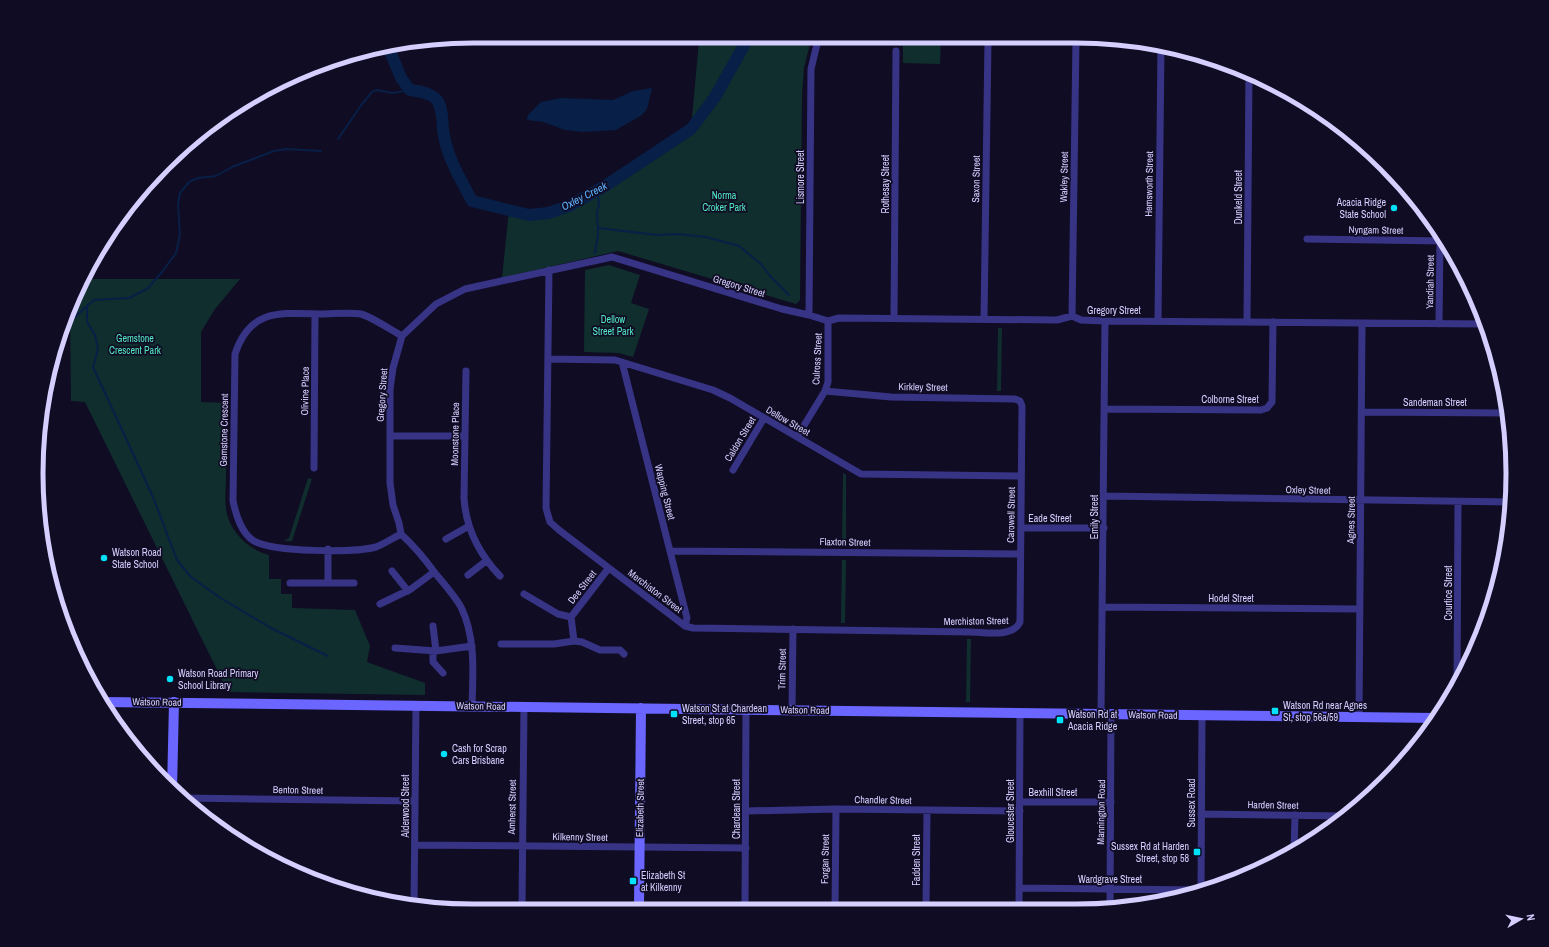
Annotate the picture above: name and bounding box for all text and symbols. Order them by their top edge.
street label: Lismore Street [794,149,807,204]
street label: Hemsworth Street [1142,150,1156,217]
street label: Wakley Street [1057,151,1071,202]
street label: Rothesay Street [879,154,892,213]
street label: Saxon Street [969,154,983,203]
street label: Dunkeld Street [1232,169,1245,224]
water label: Oxley Creek [559,178,610,214]
park label: Norma Croker Park [702,189,747,214]
place label: Acacia Ridge State School [1336,196,1386,221]
marker: Acacia Ridge State School [1389,203,1399,213]
street label: Nyngam Street [1349,223,1404,237]
street label: Yandiah Street [1423,254,1437,309]
street label: Gregory Street [711,272,767,300]
street label: Gregory Street [1087,304,1142,317]
park label: Dellow Street Park [592,313,634,338]
park label: Gemstone Crescent Park [109,332,162,357]
street label: Culross Street [809,332,825,385]
street label: Olivine Place [298,366,312,416]
street label: Gregory Street [374,367,390,422]
street label: Kirkley Street [898,380,948,394]
street label: Gemstone Crescent [217,393,231,467]
street label: Colborne Street [1201,393,1259,406]
street label: Sandeman Street [1403,396,1468,409]
street label: Moonstone Place [448,402,462,466]
street label: Dellow Street [764,403,813,439]
street label: Caldon Street [722,414,759,464]
street label: Wapping Street [652,463,678,522]
street label: Oxley Street [1285,483,1331,497]
street label: Carowell Street [1004,486,1018,543]
street label: Emily Street [1088,494,1101,539]
street label: Agnes Street [1344,495,1358,545]
street label: Eade Street [1028,512,1072,525]
street label: Flaxton Street [819,535,871,549]
place label: Watson Road State School [112,546,161,571]
marker: Watson Road State School [99,553,109,563]
street label: Courtice Street [1442,565,1455,621]
street label: Merchiston Street [625,566,685,616]
street label: Dee Street [565,567,600,606]
street label: Hodel Street [1208,592,1255,605]
street label: Merchiston Street [944,614,1009,628]
street label: Trim Street [775,648,789,689]
place label: Watson Road Primary School Library [178,667,259,692]
marker: Watson Road Primary School Library [165,674,175,684]
street label: Watson Road [132,695,182,709]
street label: Watson Road [456,699,506,713]
place label: Watson Rd near Agnes St, stop 56a/59 [1283,699,1367,724]
place label: Watson St at Chardean Street, stop 65 [682,702,767,727]
street label: Watson Road [780,703,830,717]
marker: Watson Rd near Agnes St, stop 56a/59 [1270,706,1280,716]
place label: Watson Rd at Acacia Ridge [1067,708,1118,733]
street label: Watson Road [1128,708,1178,722]
marker: Watson St at Chardean Street, stop 65 [669,709,679,719]
marker: Watson Rd at Acacia Ridge [1055,715,1065,725]
place label: Cash for Scrap Cars Brisbane [452,742,507,767]
marker: Cash for Scrap Cars Brisbane [439,749,449,759]
street label: Alderwood Street [399,774,412,838]
street label: Elizabeth Street [633,778,647,837]
street label: Chardean Street [730,778,743,839]
street label: Gloucester Street [1004,778,1017,843]
street label: Amherst Street [505,779,519,835]
street label: Mannington Road [1094,779,1108,845]
street label: Sussex Road [1185,779,1198,827]
street label: Benton Street [273,783,324,797]
street label: Bexhill Street [1029,786,1078,799]
street label: Chandler Street [854,793,913,807]
street label: Harden Street [1247,798,1299,812]
street label: Kilkenny Street [552,830,609,844]
street label: Forgan Street [818,833,832,884]
street label: Fadden Street [910,833,923,886]
place label: Sussex Rd at Harden Street, stop 58 [1111,840,1189,865]
marker: Sussex Rd at Harden Street, stop 58 [1192,847,1202,857]
place label: Elizabeth St at Kilkenny [641,869,686,894]
street label: Wardgrave Street [1078,873,1143,886]
marker: Elizabeth St at Kilkenny [628,876,638,886]
north arrow [1501,899,1541,939]
text: N [1523,913,1538,922]

